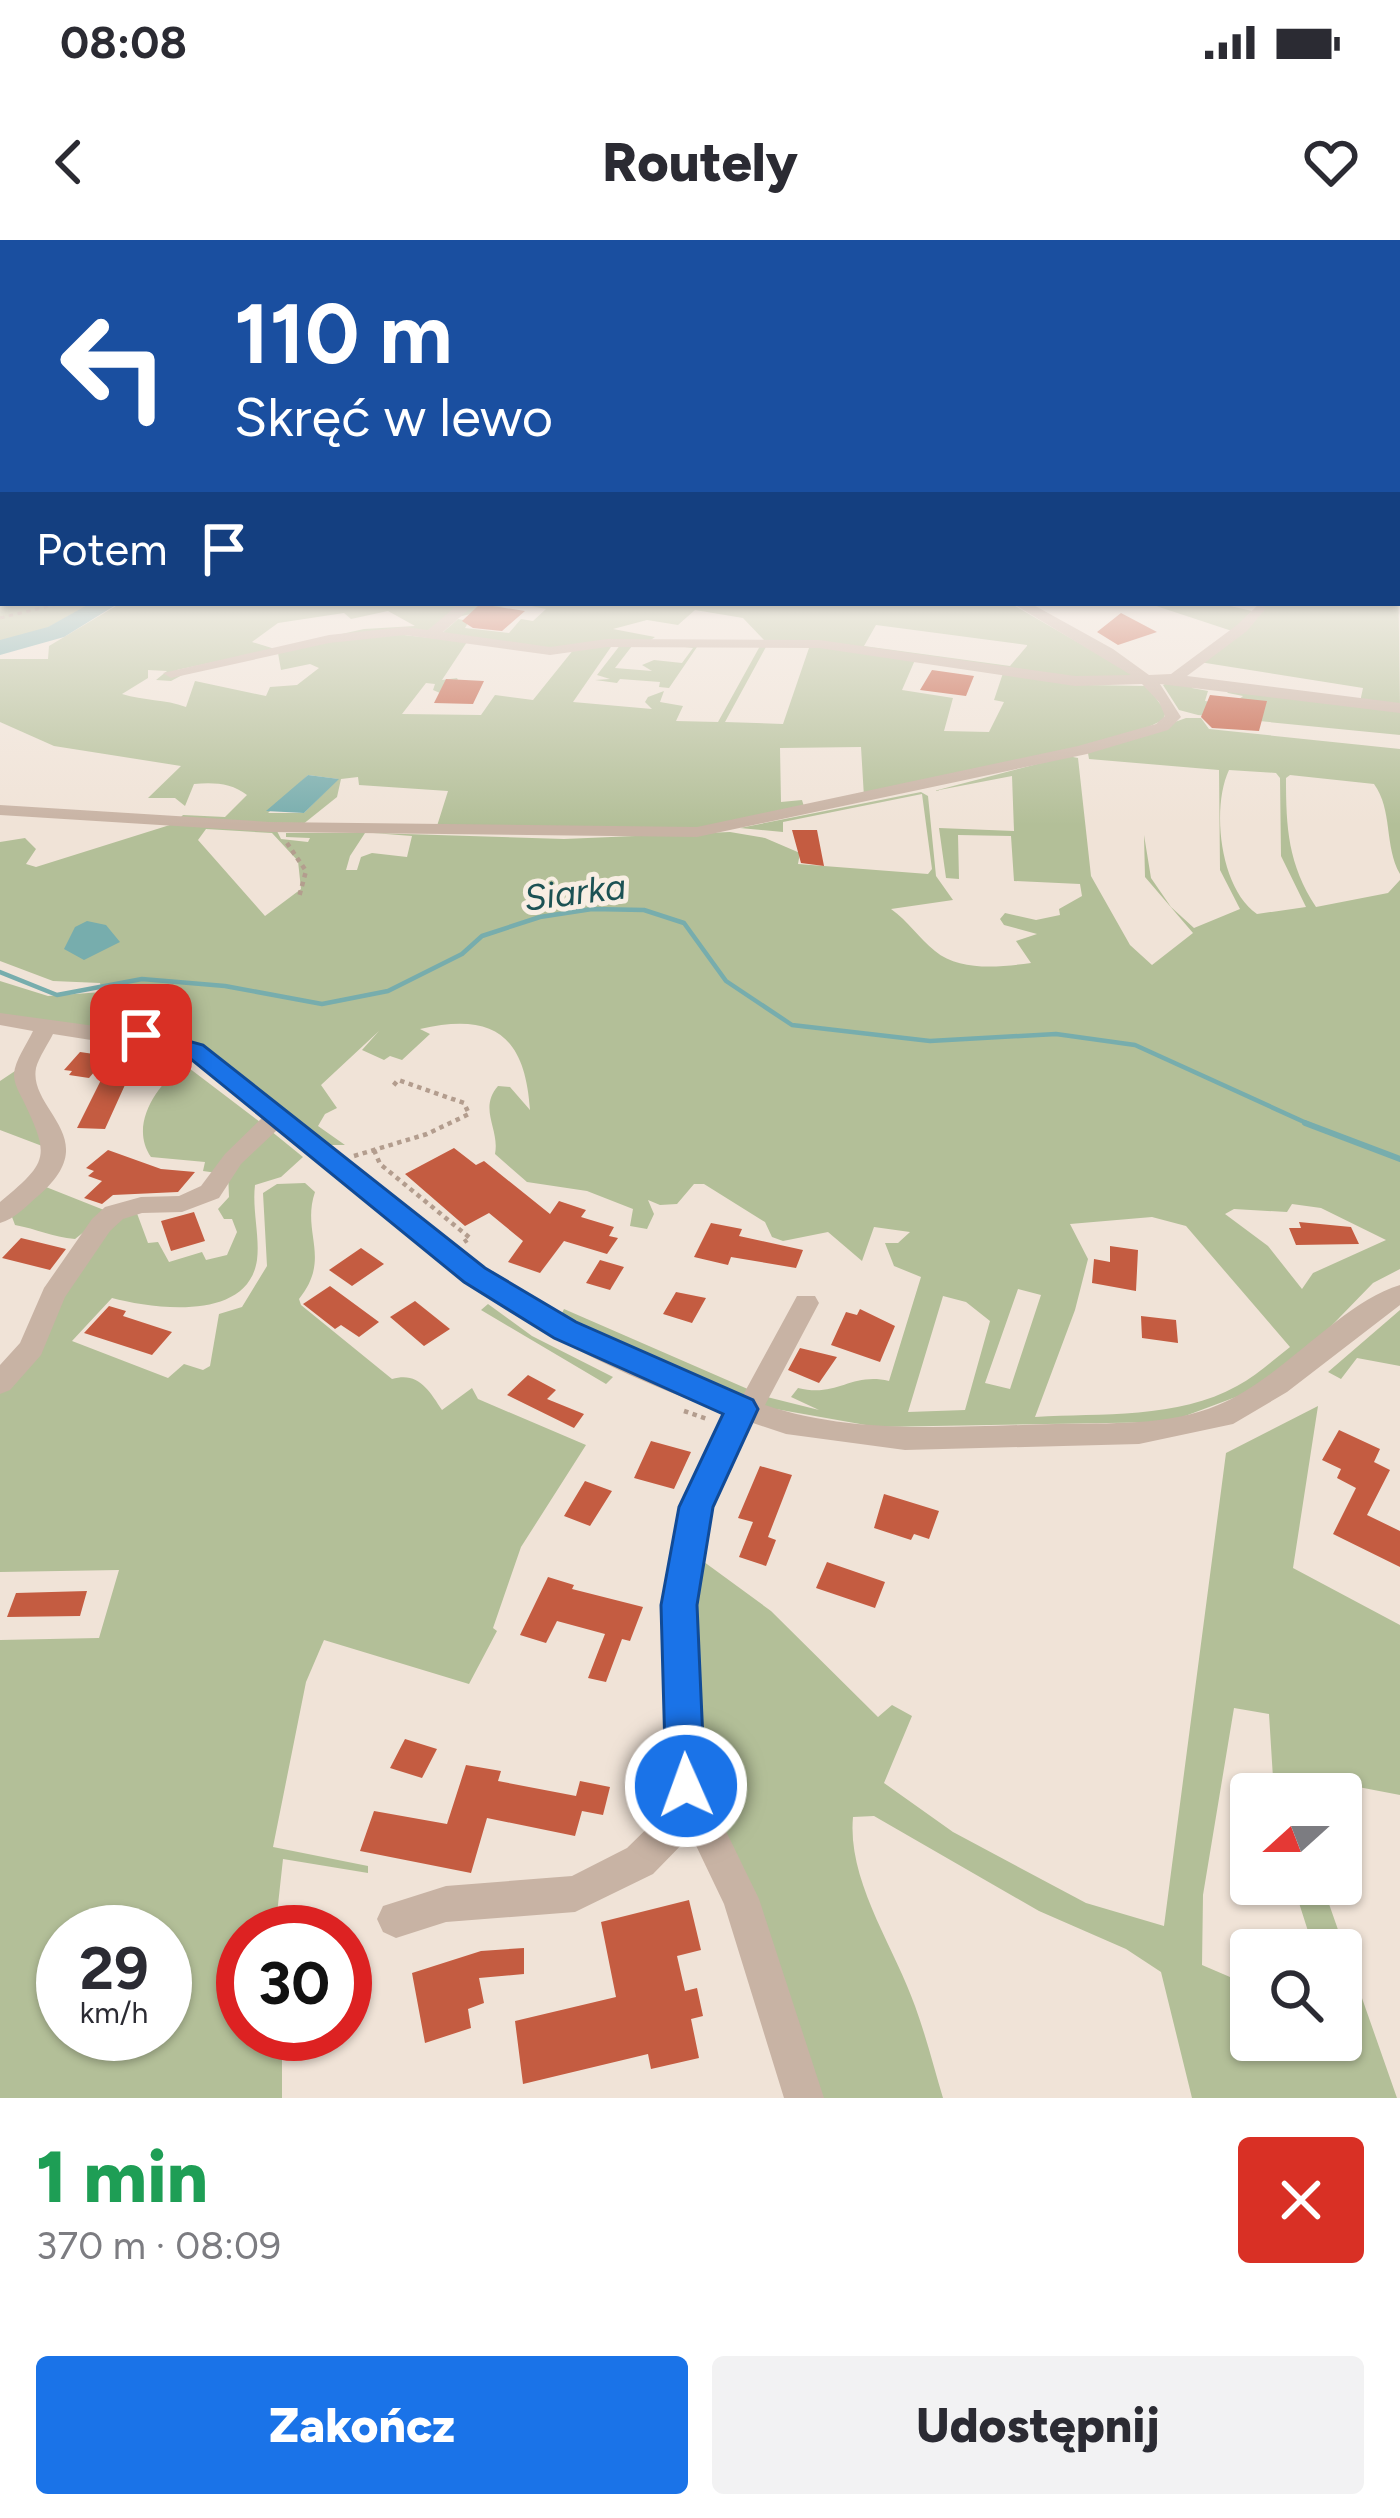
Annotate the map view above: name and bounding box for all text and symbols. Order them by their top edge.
text: 08:08 [60,15,187,69]
icon: back [36,129,102,195]
icon: heart [1298,129,1364,195]
text: Routely [602,130,798,195]
text: 110 m [234,283,453,384]
icon: left [36,288,192,444]
text: Skręć w lewo [234,385,553,450]
icon: arrive [191,516,257,582]
text: Potem [36,522,167,576]
water label: Siarka [522,864,628,920]
pin [90,984,192,1086]
icon: arrive [108,1002,174,1068]
position arrow [623,1723,749,1849]
north arrow [1230,1773,1362,1905]
map controls [1230,1773,1362,2061]
speed limit sign: 30 [216,1905,372,2061]
button: search [1230,1929,1362,2061]
text: 29 [79,1932,149,2004]
text: km/h [80,1994,148,2031]
text: 1 min [36,2134,208,2220]
button: close [1238,2137,1364,2263]
text: 370 m · 08:09 [36,2222,281,2269]
button: Zakończ [36,2356,688,2494]
button: Udostępnij [712,2356,1364,2494]

